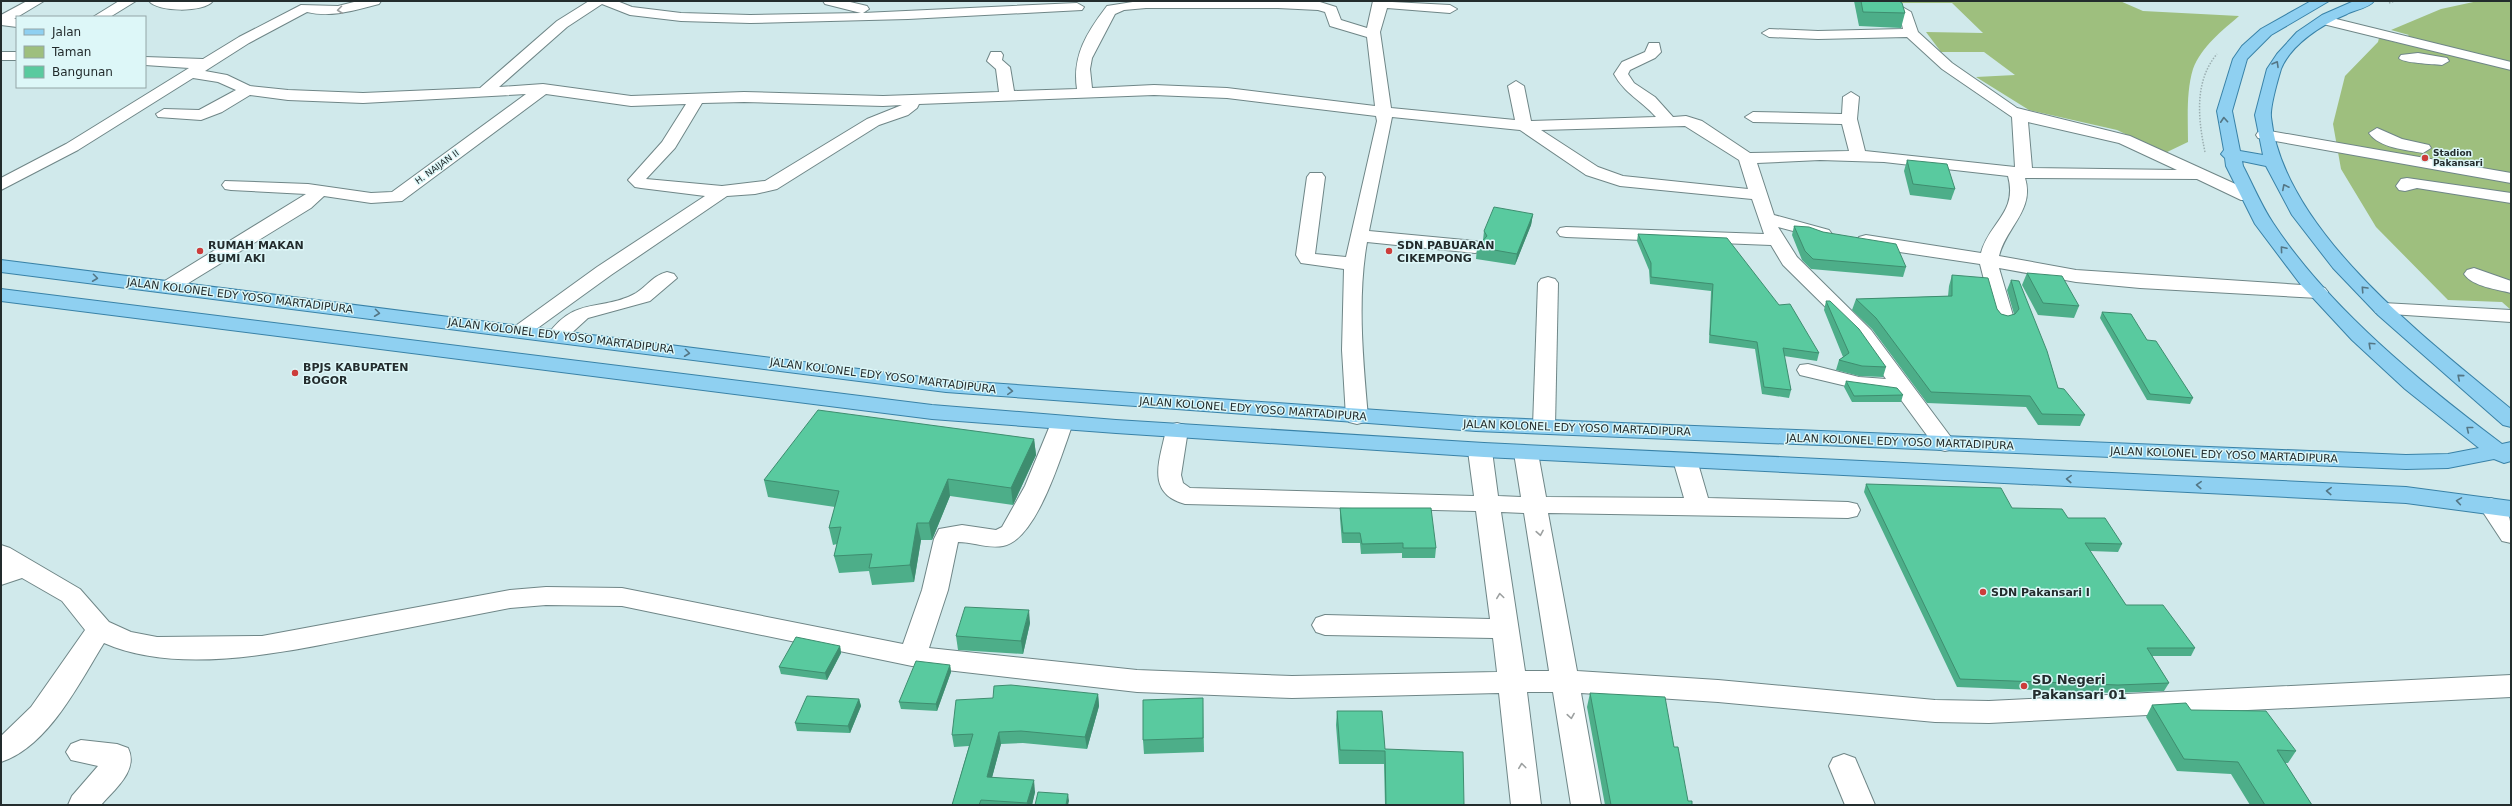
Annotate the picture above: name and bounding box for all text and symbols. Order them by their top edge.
one-way arrow [337,5,344,14]
legend [16,16,146,88]
text: Jalan [51,25,81,39]
text: Taman [51,45,91,59]
one-way arrow [2272,61,2279,68]
text: Bangunan [52,65,113,79]
one-way arrow [2220,117,2229,123]
street label: H. NAIJAN II [413,148,461,186]
place label: Stadion Pakansari [2433,148,2483,168]
marker: Stadion Pakansari [2420,153,2430,163]
one-way arrow [2282,184,2290,191]
place label: RUMAH MAKAN BUMI AKI [208,239,304,265]
place label: SDN PABUARAN CIKEMPONG [1397,239,1494,265]
marker: RUMAH MAKAN BUMI AKI [195,246,205,256]
marker: SDN PABUARAN CIKEMPONG [1384,246,1394,256]
one-way arrow [2280,247,2287,254]
one-way arrow [92,273,98,282]
street label: JALAN KOLONEL EDY YOSO MARTADIPURA [125,276,354,316]
one-way arrow [2361,286,2369,294]
one-way arrow [374,308,380,317]
street label: JALAN KOLONEL EDY YOSO MARTADIPURA [446,316,675,356]
one-way arrow [2368,342,2375,349]
one-way arrow [684,348,690,357]
street label: JALAN KOLONEL EDY YOSO MARTADIPURA [768,356,997,396]
place label: BPJS KABUPATEN BOGOR [303,361,409,387]
marker: BPJS KABUPATEN BOGOR [290,368,300,378]
one-way arrow [2457,374,2465,381]
one-way arrow [1007,386,1013,395]
street label: JALAN KOLONEL EDY YOSO MARTADIPURA [1138,394,1368,423]
street label: JALAN KOLONEL EDY YOSO MARTADIPURA [1462,417,1692,438]
one-way arrow [2467,427,2474,434]
street label: JALAN KOLONEL EDY YOSO MARTADIPURA [1785,431,2015,452]
street label: JALAN KOLONEL EDY YOSO MARTADIPURA [2109,444,2339,465]
one-way arrow [2066,474,2072,483]
one-way arrow [2196,481,2202,489]
one-way arrow [2326,487,2332,495]
one-way arrow [2455,498,2462,506]
one-way arrow [1536,530,1544,536]
place label: SDN Pakansari I [1991,586,2090,599]
marker: SDN Pakansari I [1978,587,1988,597]
one-way arrow [1496,593,1505,599]
place label: SD Negeri Pakansari 01 [2032,672,2127,702]
marker: SD Negeri Pakansari 01 [2019,681,2029,691]
one-way arrow [1566,713,1575,719]
one-way arrow [1518,763,1527,769]

